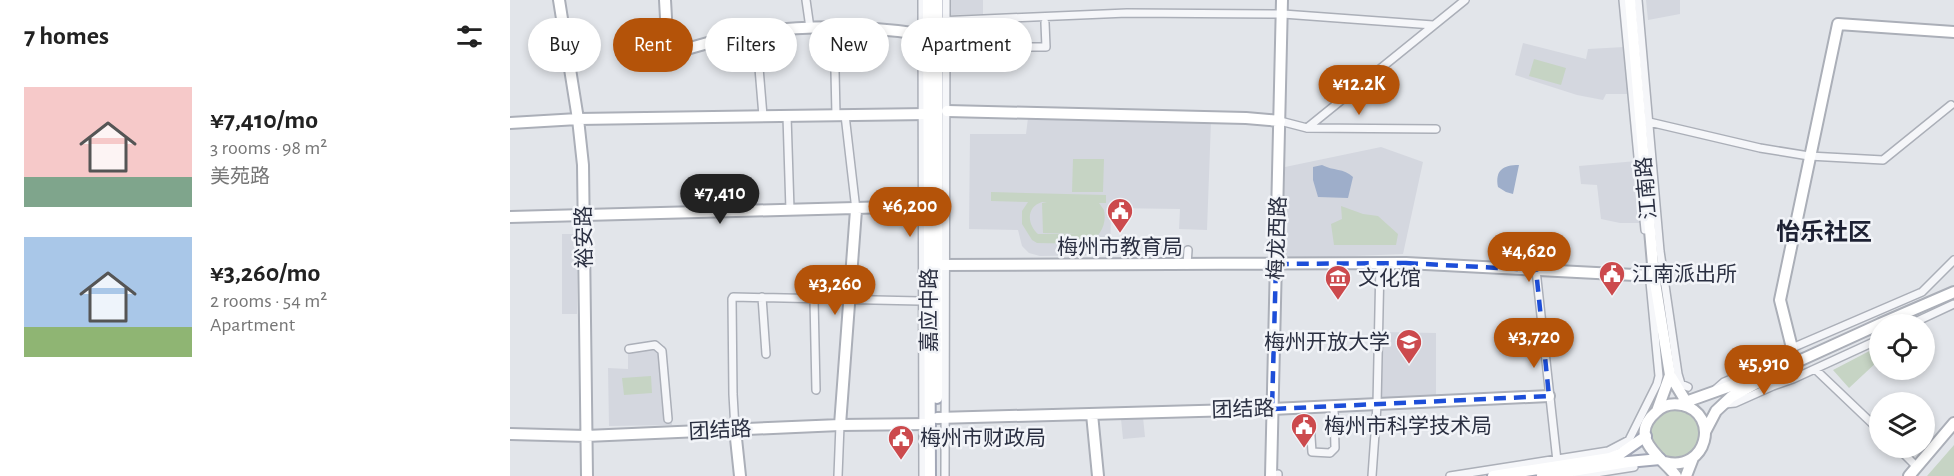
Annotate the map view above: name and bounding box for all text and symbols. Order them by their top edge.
chip: Buy [528,18,601,72]
chip: Rent [613,18,693,72]
chip: Filters [705,18,797,72]
chip: New [809,18,889,72]
chip: Apartment [901,18,1032,72]
icon: filters [453,20,486,53]
text: 7 homes [24,23,109,49]
pin: ¥12.2K [1310,65,1408,116]
text: ¥12.2K [1333,74,1385,94]
text: ¥7,410/mo [210,107,318,133]
icon: home [72,111,144,183]
text: 3 rooms · 98 m² [210,138,327,158]
street label: 江南路 [1632,156,1660,220]
text: 美苑路 [210,167,270,187]
pin: ¥7,410 [671,174,769,225]
text: ¥7,410 [694,183,746,203]
pin: ¥6,200 [861,187,959,238]
text: ¥6,200 [882,196,938,216]
public building icon: 梅州市教育局 [1105,196,1135,234]
street label: 梅龙西路 [1265,196,1289,280]
street label: 裕安路 [572,205,596,269]
district label: 怡乐社区 [1776,219,1872,245]
pin: ¥4,620 [1480,232,1578,283]
place label: 梅州市教育局 [1057,236,1183,258]
text: ¥4,620 [1502,241,1556,261]
public building icon: 江南派出所 [1597,259,1627,297]
text: ¥3,260/mo [210,260,320,286]
icon: home [72,261,144,333]
museum icon: 文化馆 [1323,263,1353,301]
place label: 江南派出所 [1632,263,1737,285]
pin: ¥3,260 [786,265,884,316]
place label: 文化馆 [1358,267,1421,289]
street label: 嘉应中路 [918,268,940,352]
text: ¥3,260 [808,274,862,294]
text: 2 rooms · 54 m² [210,291,327,311]
map controls [1869,314,1935,458]
button: locate [1869,314,1935,380]
text: Apartment [210,315,295,335]
pin: ¥3,720 [1485,318,1583,369]
school or university icon: 梅州开放大学 [1394,327,1424,365]
text: ¥3,720 [1508,327,1560,347]
place label: 梅州开放大学 [1264,331,1390,353]
pin: ¥5,910 [1715,345,1813,396]
text: ¥5,910 [1738,354,1790,374]
button: layers [1869,392,1935,458]
street label: 团结路 [1211,397,1275,421]
public building icon: 梅州市科学技术局 [1289,411,1319,449]
place label: 梅州市科学技术局 [1324,415,1492,437]
street label: 团结路 [688,417,752,443]
public building icon: 梅州市财政局 [886,423,916,461]
place label: 梅州市财政局 [920,427,1046,449]

